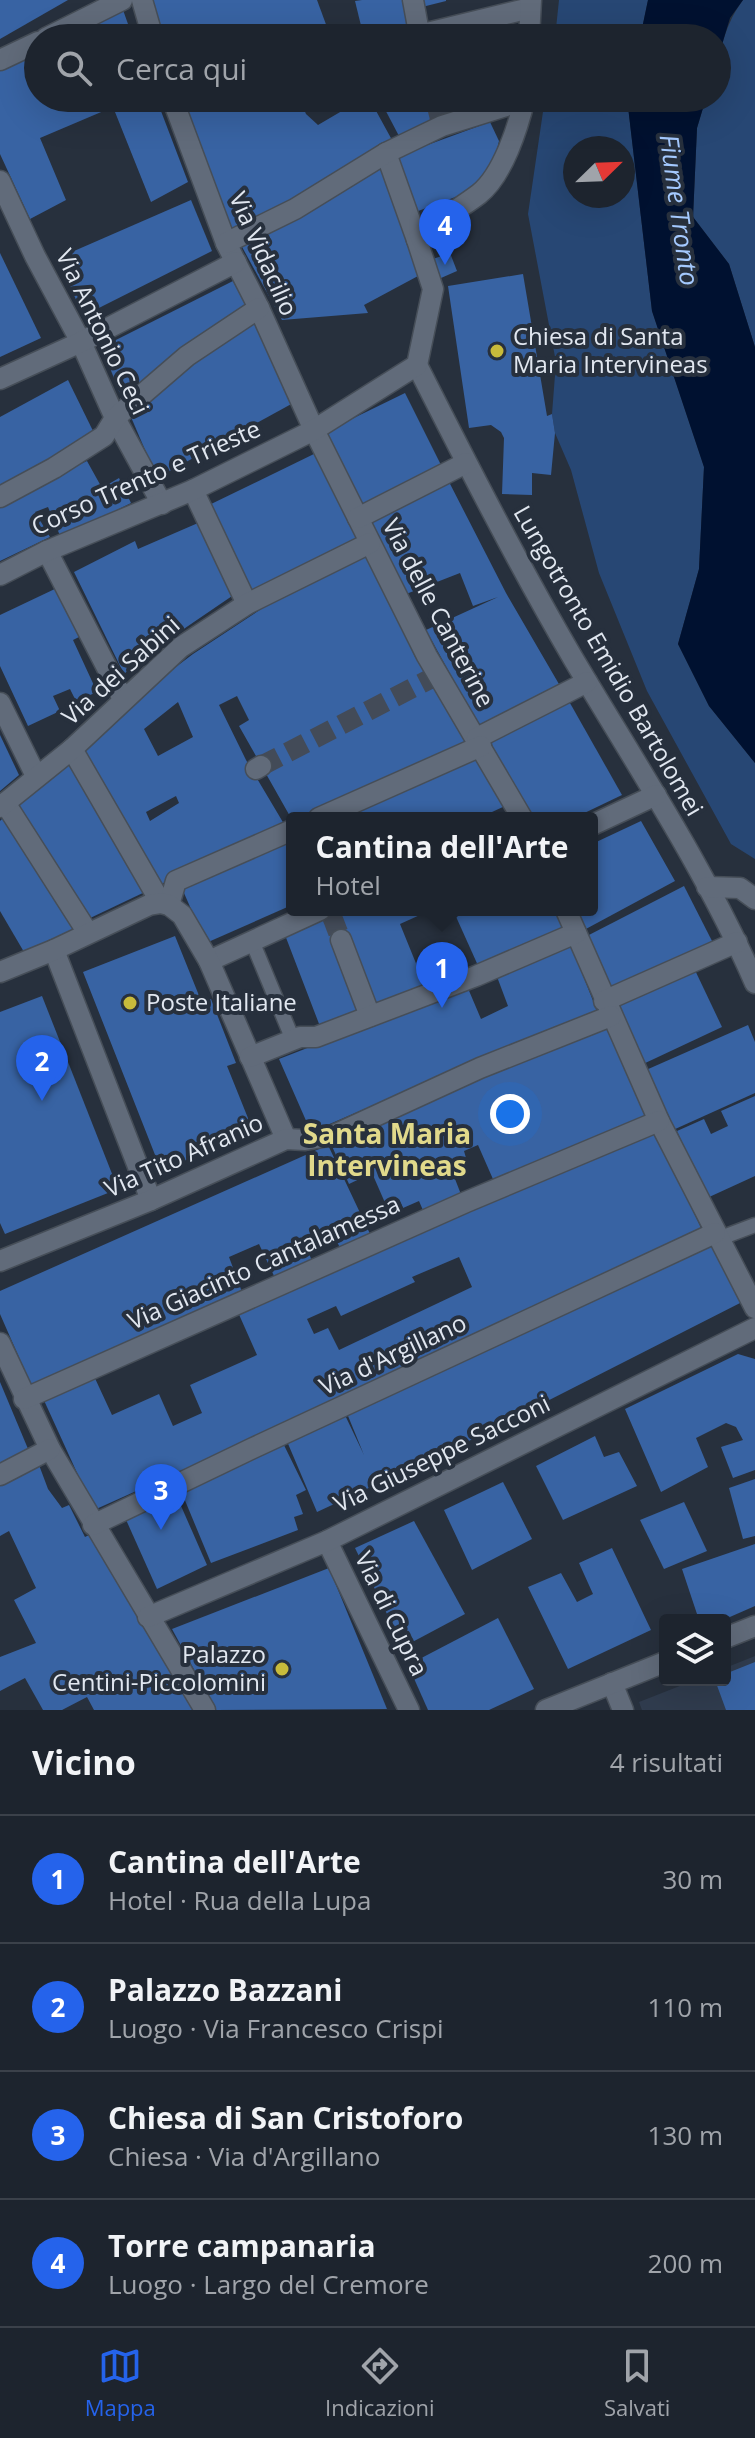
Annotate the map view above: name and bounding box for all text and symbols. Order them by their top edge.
search box [24,24,731,112]
icon: search [52,46,96,90]
text: Cerca qui [116,48,247,89]
water label: Fiume Tronto [652,132,708,288]
north arrow [563,136,635,208]
street label: Via Vidacilio [222,186,306,321]
pin: 4 [419,199,471,265]
street label: Via Antonio Ceci [49,243,158,420]
place label: Chiesa di Santa Maria Intervineas [513,319,708,380]
marker: Chiesa di Santa Maria Intervineas [488,342,506,360]
street label: Corso Trento e Trieste [26,411,265,542]
street label: Lungotronto Emidio Bartolomei [507,499,712,821]
street label: Via delle Canterine [376,512,503,712]
street label: Via dei Sabini [54,608,186,732]
popup [286,812,598,916]
text: Cantina dell'Arte [316,826,568,867]
text: Hotel [316,867,381,903]
pin: 1 [416,942,468,1008]
place label: Poste Italiane [146,985,297,1018]
marker: Poste Italiane [121,994,139,1012]
pin: 2 [16,1035,68,1101]
your location [490,1094,530,1134]
street label: Via Tito Afranio [99,1105,268,1204]
district label: Santa Maria Intervineas [303,1114,471,1184]
street label: Via Giacinto Cantalamessa [122,1187,405,1337]
street label: Via d'Argillano [314,1305,471,1402]
street label: Via Giuseppe Sacconi [328,1386,555,1519]
pin: 3 [135,1464,187,1530]
street label: Via di Cupra [348,1546,437,1681]
map controls [659,1614,731,1686]
button: layers [659,1614,731,1686]
place label: Palazzo Centini-Piccolomini [52,1637,266,1698]
marker: Palazzo Centini-Piccolomini [273,1660,291,1678]
text: Vicino [32,1739,136,1785]
text: 4 risultati [610,1744,723,1780]
text: Cantina dell'Arte [108,1841,361,1882]
text: 1 [51,1861,65,1897]
text: 30 m [662,1861,723,1897]
text: Hotel · Rua della Lupa [108,1882,371,1918]
text: Palazzo Bazzani [108,1969,342,2010]
text: 2 [51,1989,65,2025]
text: 110 m [648,1989,723,2025]
text: Luogo · Via Francesco Crispi [108,2010,444,2046]
text: Chiesa di San Cristoforo [108,2097,463,2138]
text: 3 [51,2117,65,2153]
text: 130 m [648,2117,723,2153]
text: Chiesa · Via d'Argillano [108,2138,380,2174]
text: Torre campanaria [108,2225,376,2266]
text: 4 [51,2245,65,2281]
text: 200 m [648,2245,723,2281]
text: Luogo · Largo del Cremore [108,2266,429,2302]
tab: Mappa [85,2344,156,2422]
tab: Indicazioni [325,2344,435,2422]
tab: Salvati [604,2344,670,2422]

